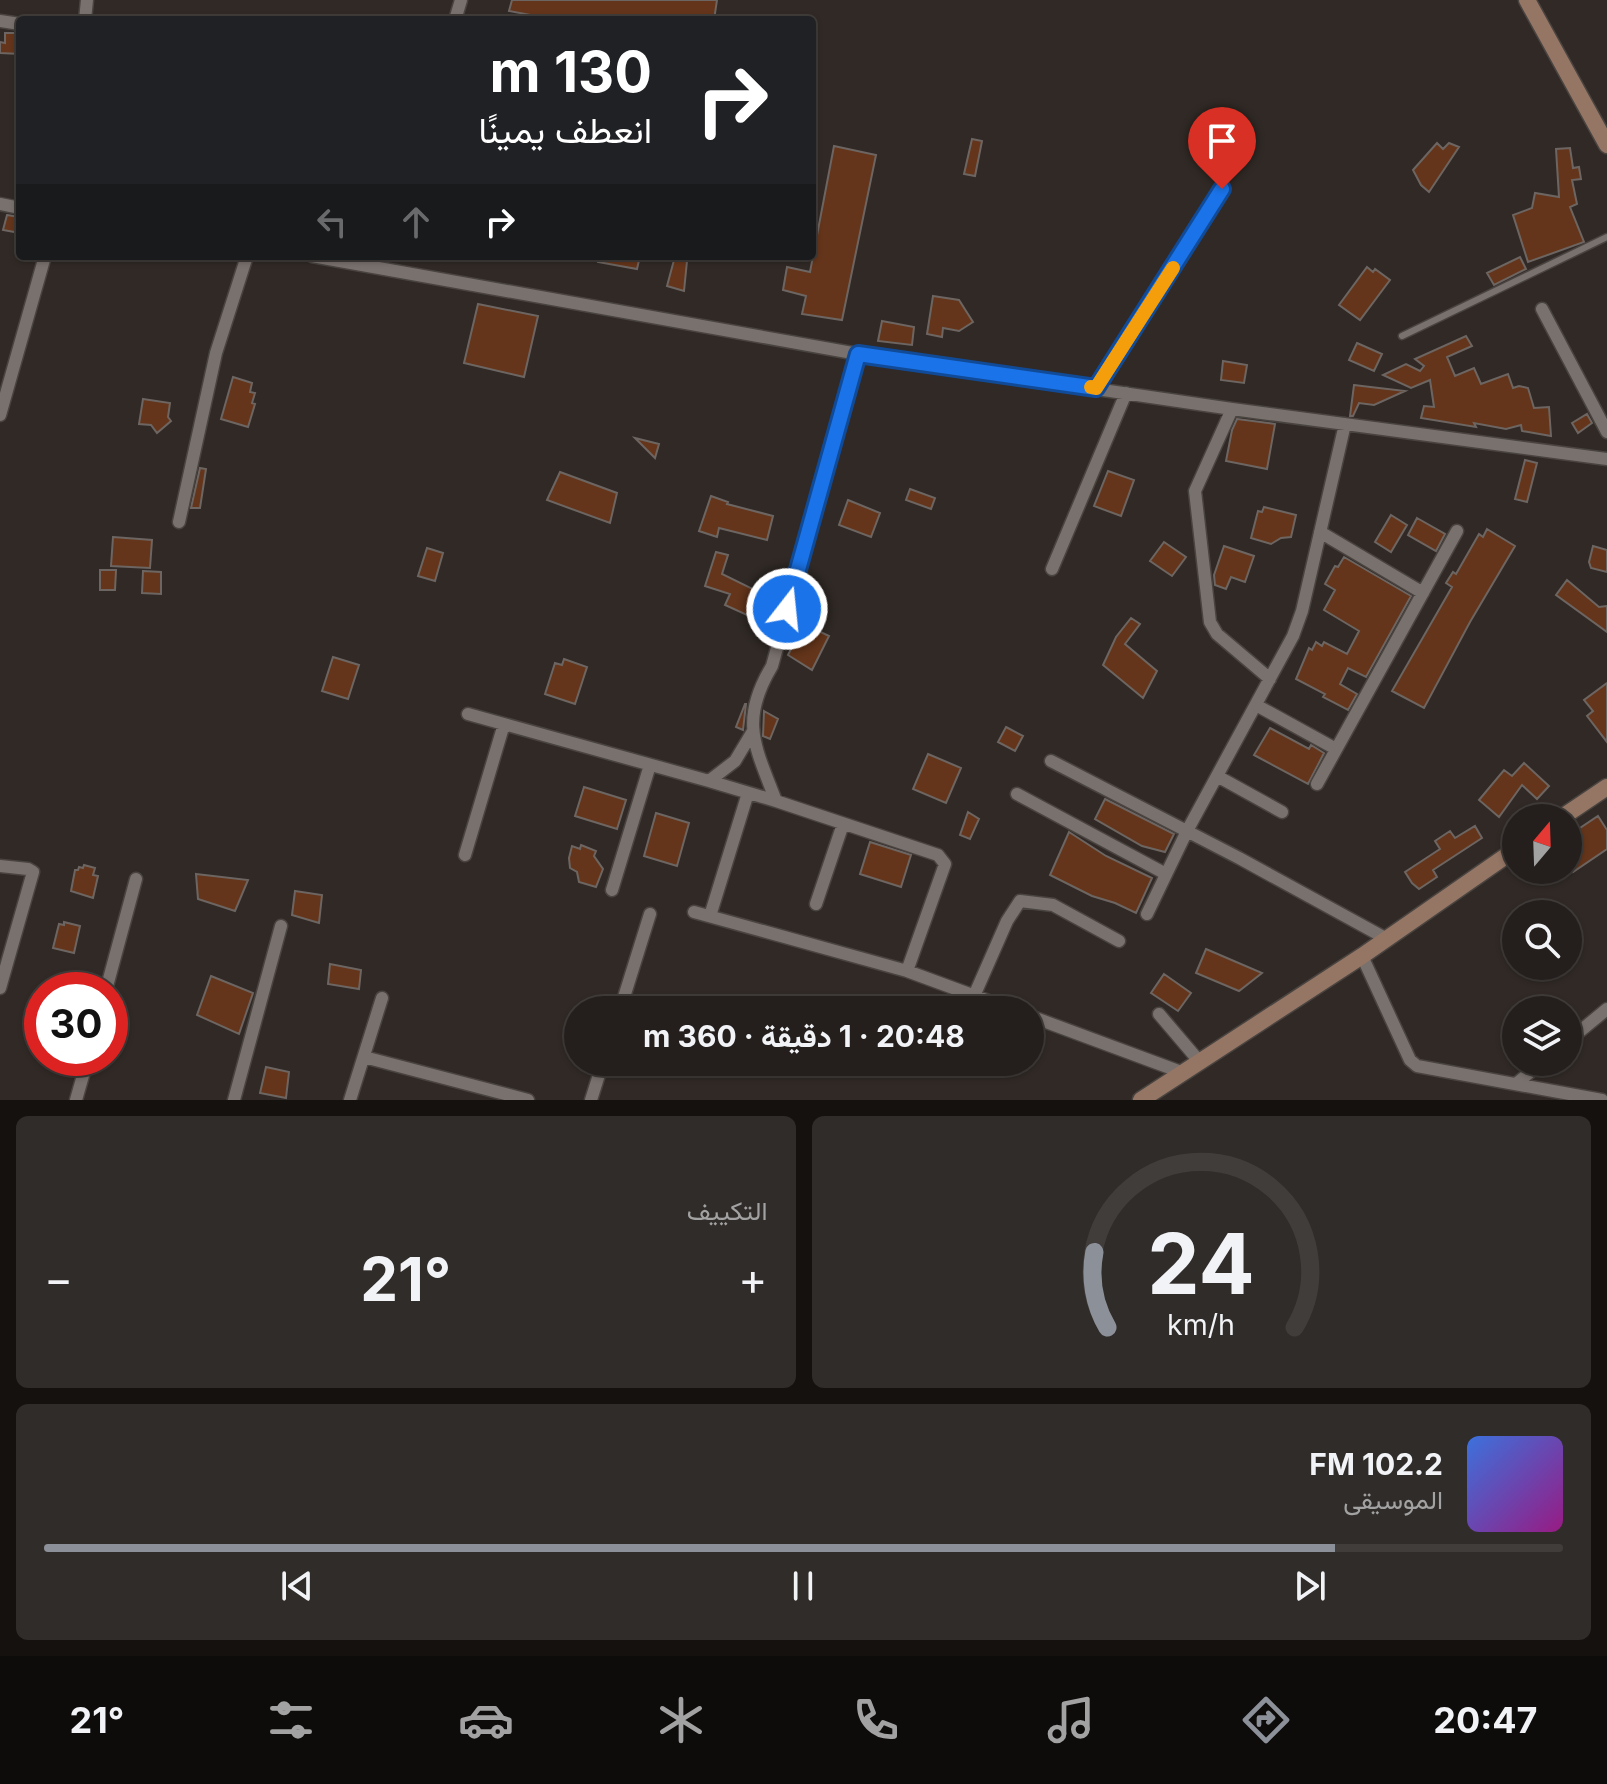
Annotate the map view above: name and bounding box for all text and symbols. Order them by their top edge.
text: 130 m [490,38,652,106]
icon: right [680,48,784,152]
pin [1188,107,1256,189]
text: انعطف يمينًا [478,108,652,152]
icon: arrive [1200,119,1244,163]
icon: left [310,200,354,244]
icon: ahead [394,200,438,244]
icon: right [478,200,522,244]
position arrow [745,567,829,651]
north arrow [1502,804,1582,884]
map controls [1502,804,1582,1076]
button: search [1502,900,1582,980]
speed limit sign: 30 [24,972,128,1076]
button: layers [1502,996,1582,1076]
text: 20:48 · 1 دقيقة · 360 m [643,1018,965,1054]
text: التكييف [687,1195,768,1226]
text: 24 [1148,1213,1255,1314]
text: 21° [360,1243,451,1315]
text: − [44,1252,73,1306]
text: + [738,1252,767,1306]
text: km/h [1167,1307,1235,1342]
text: 102.2 FM [1309,1446,1443,1482]
text: الموسيقى [1343,1484,1443,1515]
icon: previous [275,1564,319,1608]
icon: pause [781,1564,825,1608]
icon: next [1288,1564,1332,1608]
icon: filters [263,1692,319,1748]
icon: car [458,1692,514,1748]
icon: climate [653,1692,709,1748]
icon: phone [848,1692,904,1748]
icon: music [1043,1692,1099,1748]
icon: directions [1238,1692,1294,1748]
text: 21° [70,1698,124,1742]
text: 20:47 [1433,1698,1538,1742]

